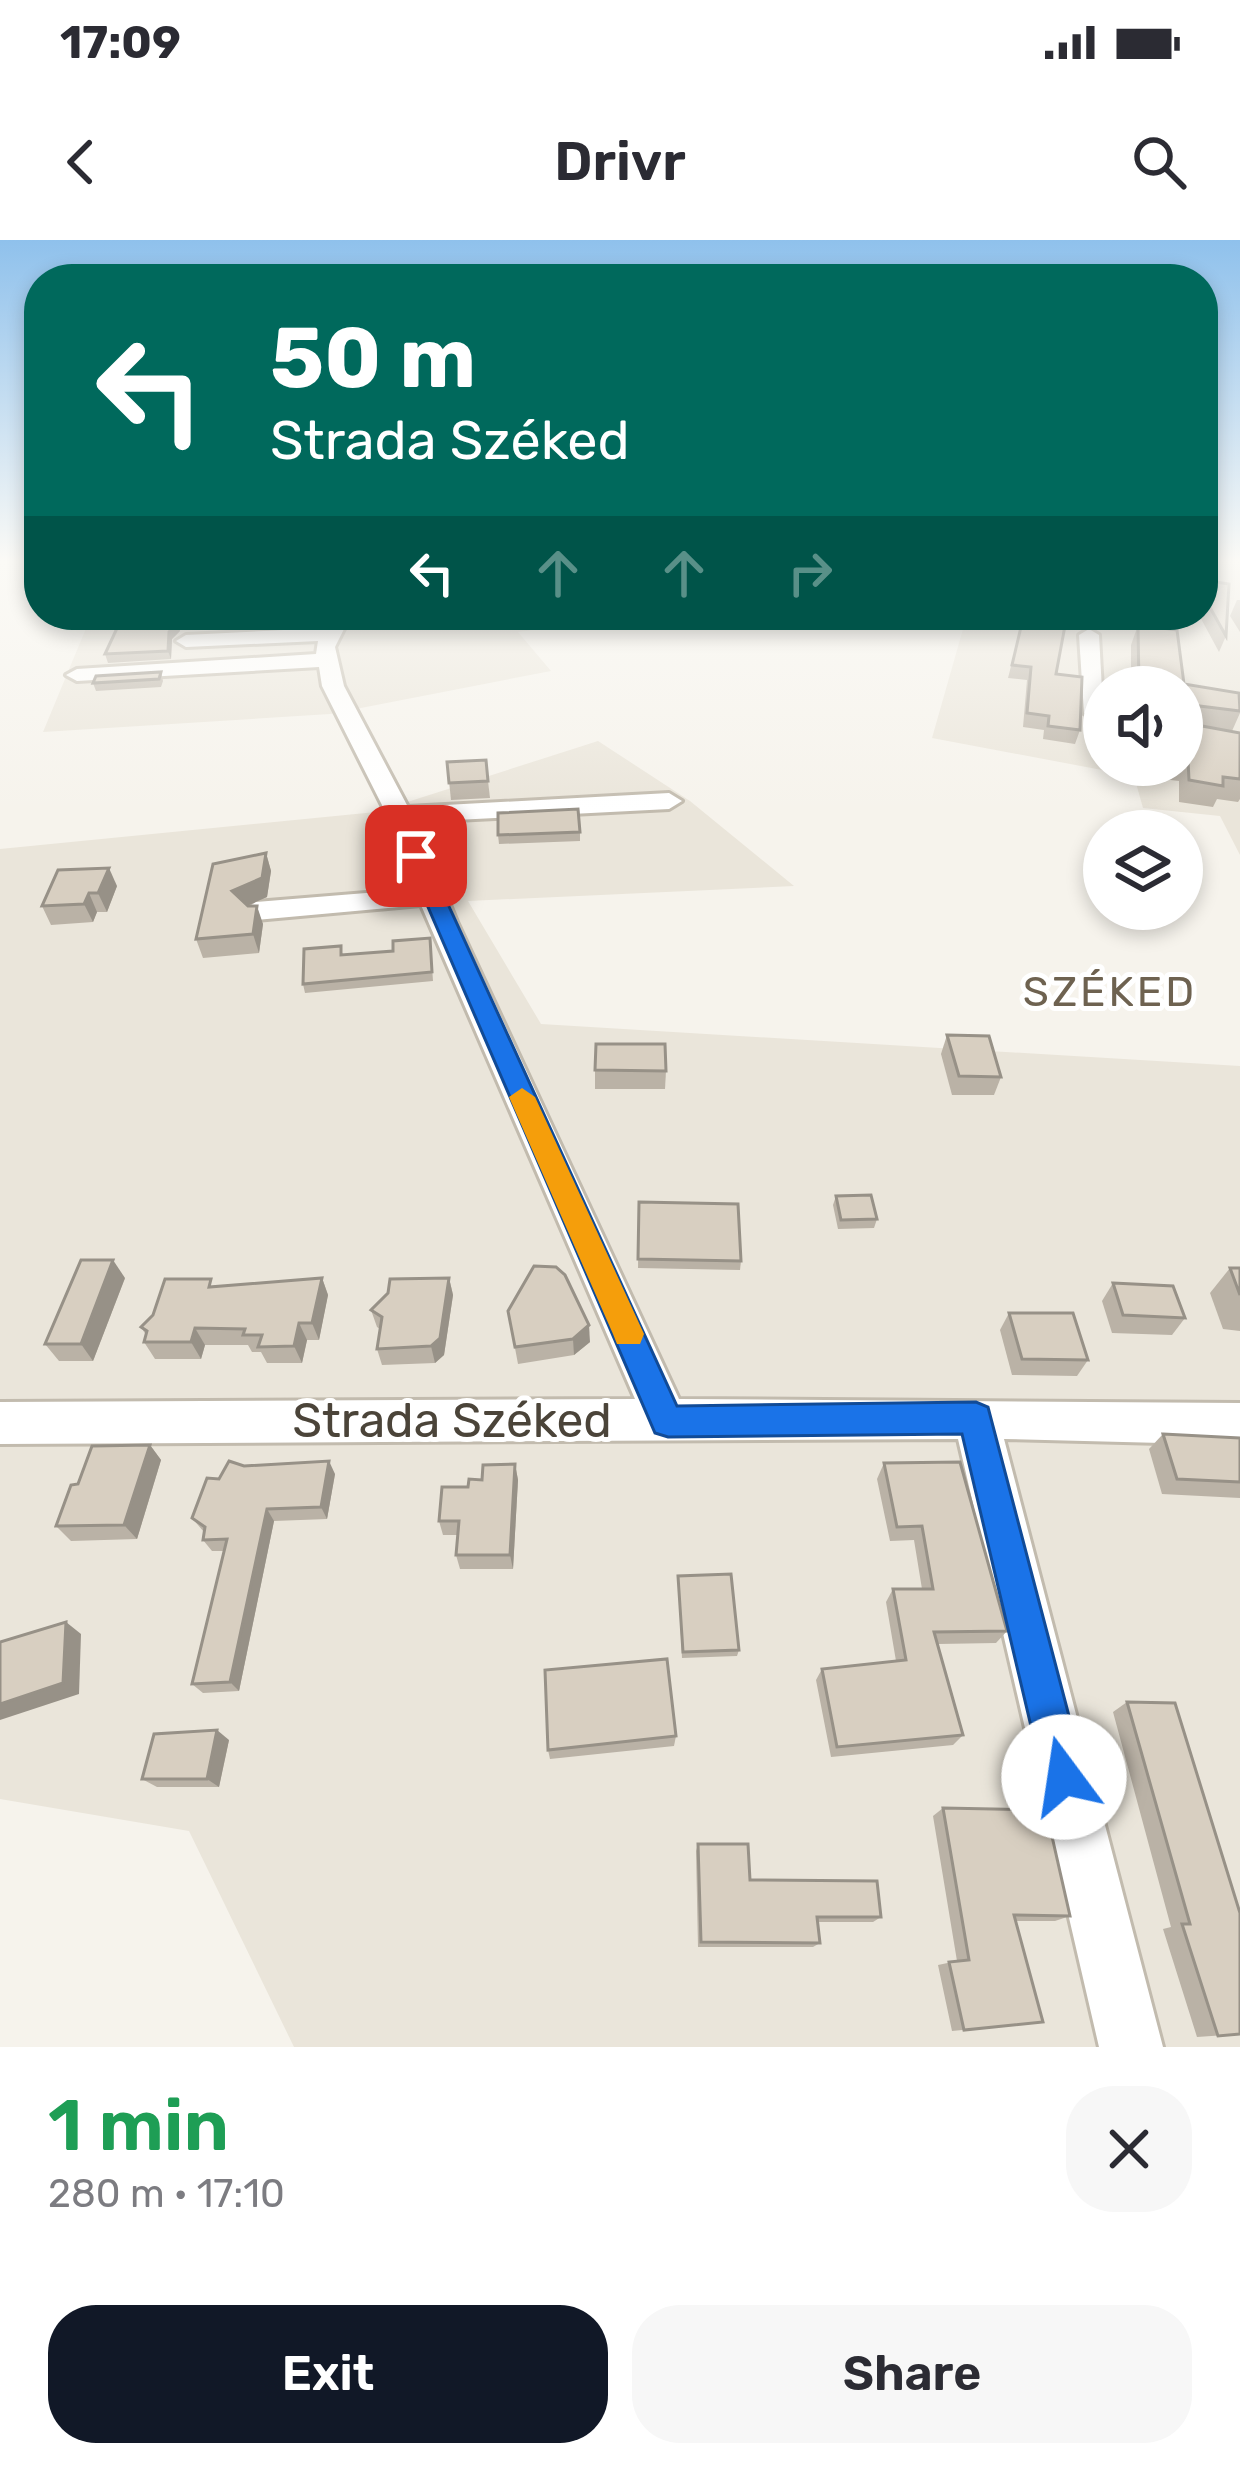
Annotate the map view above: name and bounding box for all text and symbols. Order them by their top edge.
text: 17:09 [60,16,181,69]
icon: back [48,129,114,195]
icon: search [1126,129,1192,195]
text: Drivr [554,130,686,194]
text: 50 m [270,308,476,408]
icon: left [72,312,228,468]
text: Strada Széked [270,409,630,473]
icon: left [399,540,465,606]
icon: ahead [525,540,591,606]
icon: ahead [651,540,717,606]
icon: right [777,540,843,606]
map controls [1083,666,1203,930]
button: sound [1083,666,1203,786]
pin [365,805,467,907]
button: layers [1083,810,1203,930]
icon: arrive [383,823,449,889]
district label: SZÉKED [1023,967,1197,1017]
street label: Strada Széked [292,1392,612,1449]
position arrow [1001,1714,1127,1840]
text: 1 min [48,2083,229,2168]
button: close [1066,2086,1192,2212]
text: 280 m · 17:10 [48,2171,285,2217]
button: Exit [48,2305,608,2443]
button: Share [632,2305,1192,2443]

